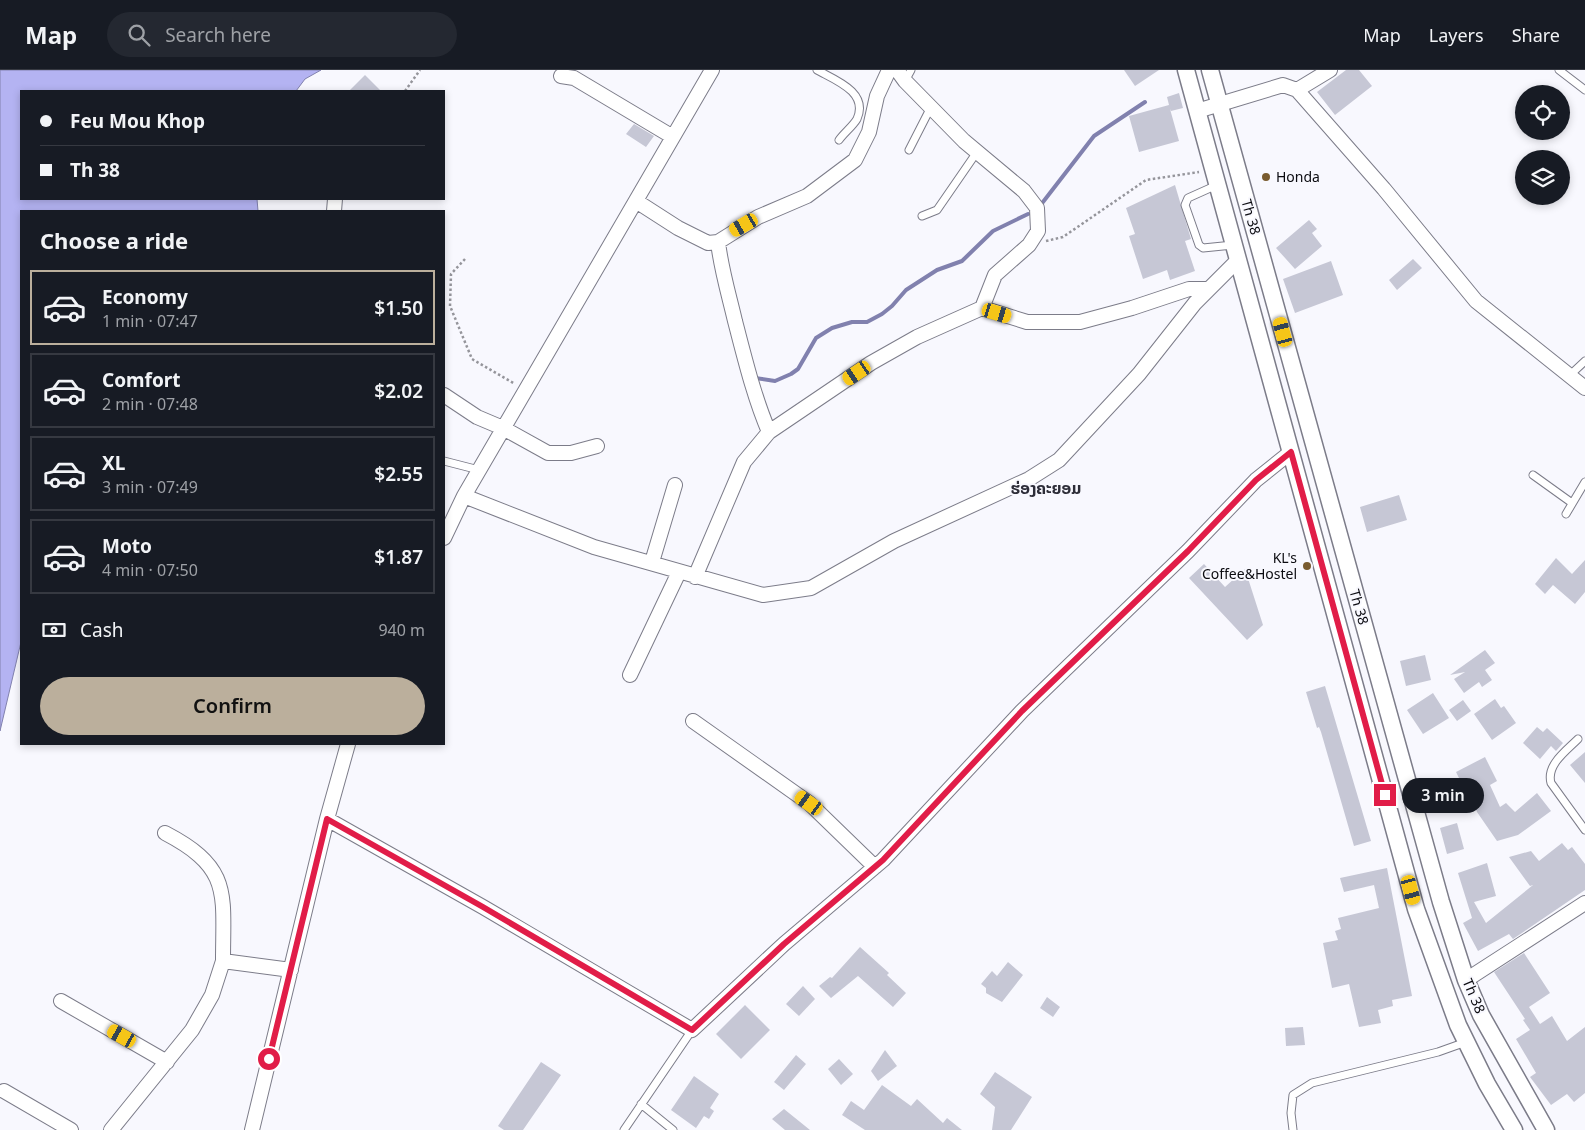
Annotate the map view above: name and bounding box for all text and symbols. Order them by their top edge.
search box [107,12,457,57]
text: Map [25,18,77,51]
icon: search [125,21,153,49]
text: Search here [165,22,271,48]
text: Map [1363,23,1401,47]
text: Layers [1429,23,1484,47]
text: Share [1512,23,1560,47]
map controls [1515,85,1570,205]
button: locate [1515,85,1570,140]
text: Feu Mou Khop [70,108,205,134]
button: layers [1515,150,1570,205]
text: Th 38 [70,157,120,183]
place label: Honda [1276,167,1320,186]
marker: Honda [1260,171,1272,183]
street label: Th 38 [1237,197,1266,237]
car [727,211,760,239]
text: Choose a ride [40,225,188,255]
text: Economy [102,284,188,310]
icon: car [42,285,87,330]
text: $1.50 [374,295,423,321]
car [980,301,1013,325]
text: 1 min · 07:47 [102,310,198,332]
car [1271,316,1294,348]
car [840,358,873,388]
text: Comfort [102,367,181,393]
icon: car [42,368,87,413]
text: $2.02 [374,378,423,404]
text: 2 min · 07:48 [102,393,198,415]
text: XL [102,450,125,476]
icon: car [42,451,87,496]
text: $2.55 [374,461,423,487]
text: 3 min · 07:49 [102,476,198,498]
district label: ຮ່ອງຄະຍອມ [1011,477,1081,499]
text: Moto [102,533,152,559]
icon: car [42,534,87,579]
text: $1.87 [374,544,423,570]
place label: KL's Coffee&Hostel [1202,548,1297,583]
text: 4 min · 07:50 [102,559,198,581]
marker: KL's Coffee&Hostel [1301,560,1313,572]
street label: Th 38 [1345,587,1374,627]
icon: cash [40,616,68,644]
text: Cash [80,617,124,643]
text: 940 m [378,619,425,641]
button: Confirm [40,677,425,735]
callout: 3 min [1402,778,1485,812]
route end [1374,784,1396,806]
text: 3 min [1421,784,1465,806]
car [792,788,825,818]
car [1399,874,1422,906]
street label: Th 38 [1459,975,1490,1016]
car [105,1022,138,1050]
route start [258,1048,280,1070]

